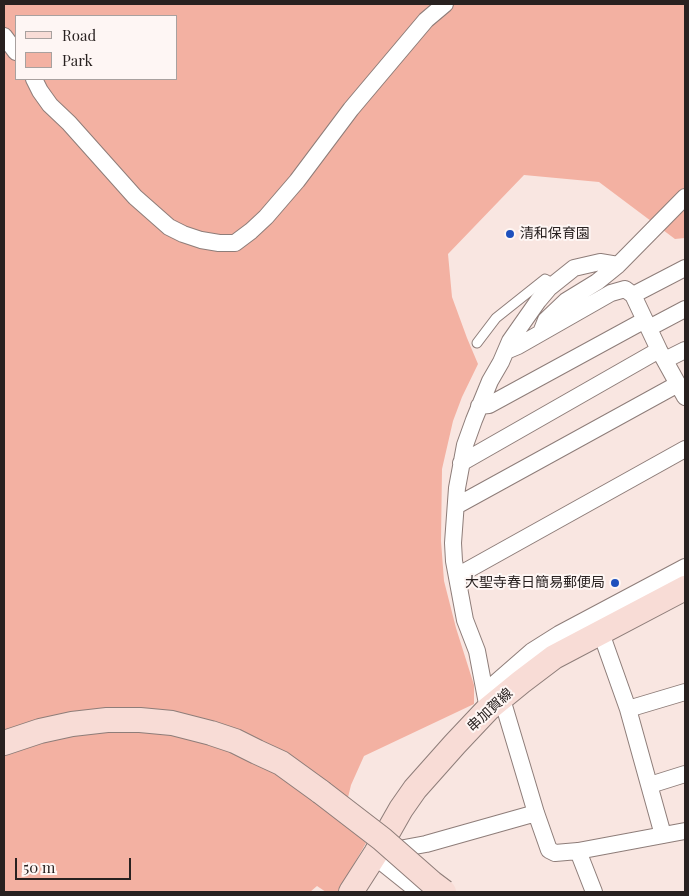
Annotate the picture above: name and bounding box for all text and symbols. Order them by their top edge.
legend [15,15,178,80]
text: Road [62,25,96,45]
text: Park [62,50,93,70]
place label: 清和保育園 [520,226,590,242]
marker: 清和保育園 [504,228,516,240]
place label: 大聖寺春日簡易郵便局 [465,575,605,591]
marker: 大聖寺春日簡易郵便局 [609,577,621,589]
street label: 串加賀線 [464,685,516,735]
scale bar [18,848,134,880]
text: 50 m [23,857,55,877]

